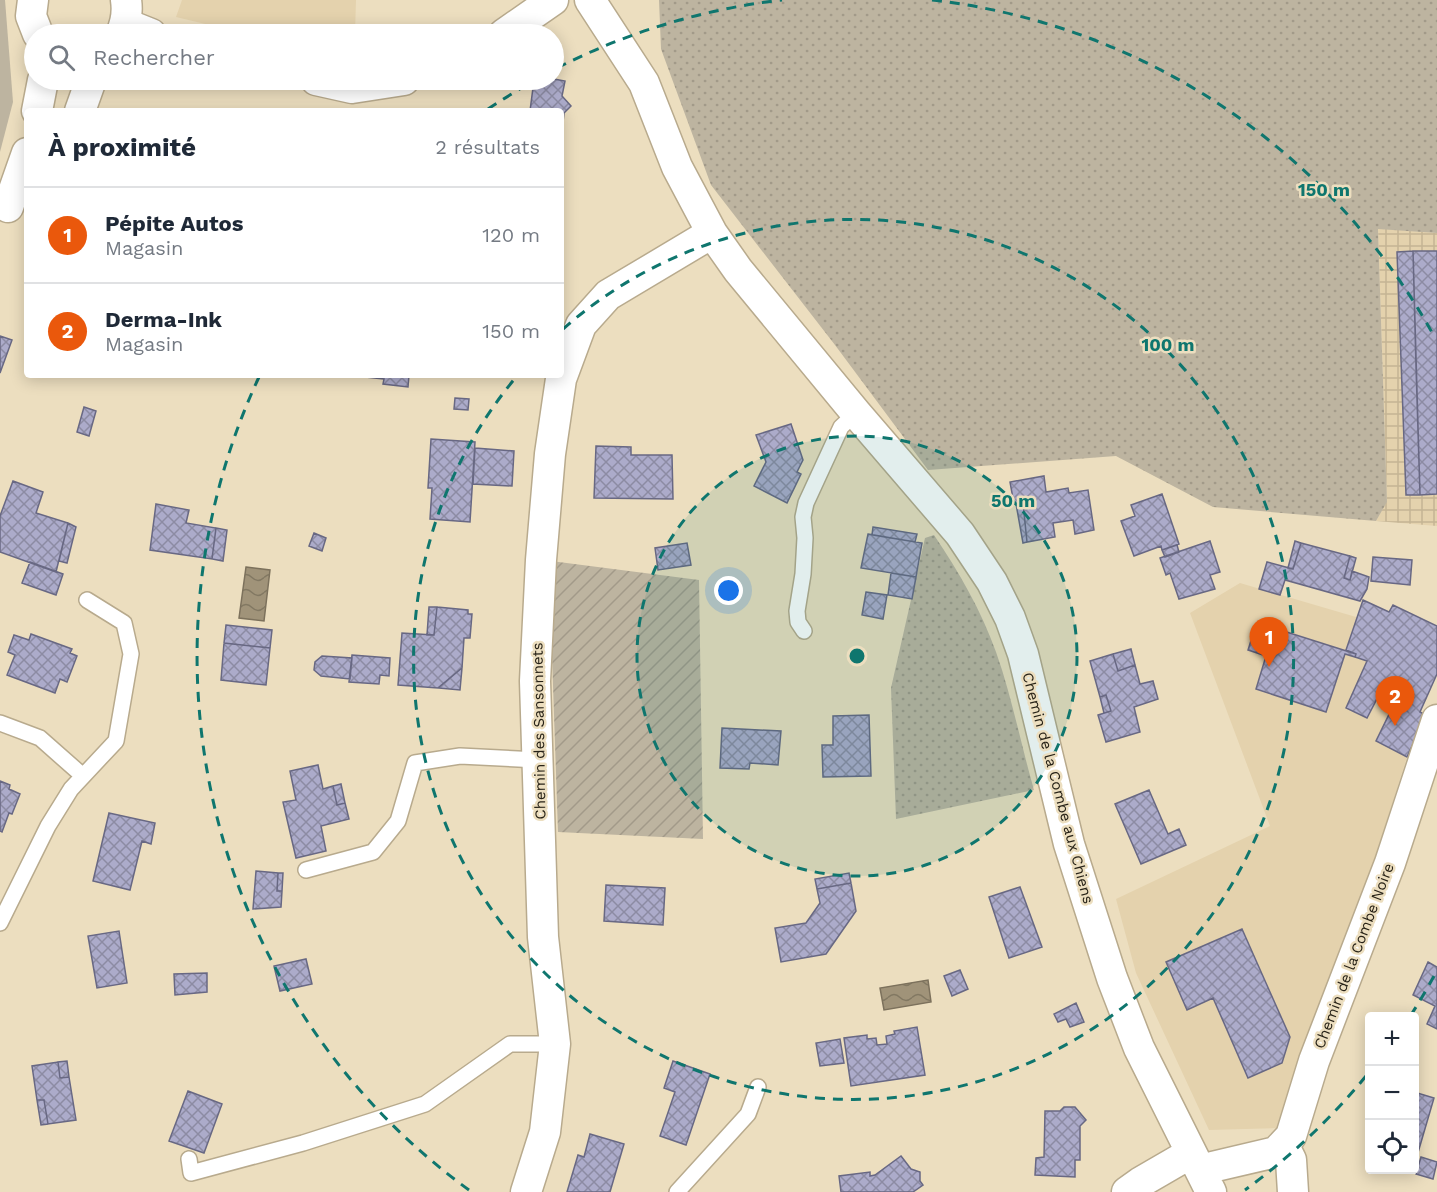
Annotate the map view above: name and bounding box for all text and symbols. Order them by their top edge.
search box [24,24,564,90]
icon: search [45,41,78,74]
text: Rechercher [93,45,215,70]
text: À proximité [48,132,196,162]
text: 2 résultats [435,135,540,159]
text: 150 m [1298,179,1350,200]
text: Pépite Autos [105,211,243,236]
text: 1 [63,223,72,247]
text: 120 m [482,223,540,247]
text: Magasin [105,236,183,260]
text: Derma-Ink [105,307,222,332]
text: 2 [62,319,73,343]
text: 150 m [482,319,540,343]
text: Magasin [105,332,183,356]
text: 100 m [1141,334,1195,355]
text: 50 m [991,490,1035,511]
your location [714,576,743,605]
pin: 1 [1250,618,1288,667]
street label: Chemin des Sansonnets [528,642,550,820]
centre of rings [847,646,867,666]
street label: Chemin de la Combe aux Chiens [1018,670,1098,906]
pin: 2 [1376,676,1414,726]
street label: Chemin de la Combe Noire [1310,861,1398,1051]
map controls [1365,1012,1419,1174]
button: + [1365,1012,1419,1066]
button: − [1365,1066,1419,1120]
button: locate [1365,1120,1419,1174]

